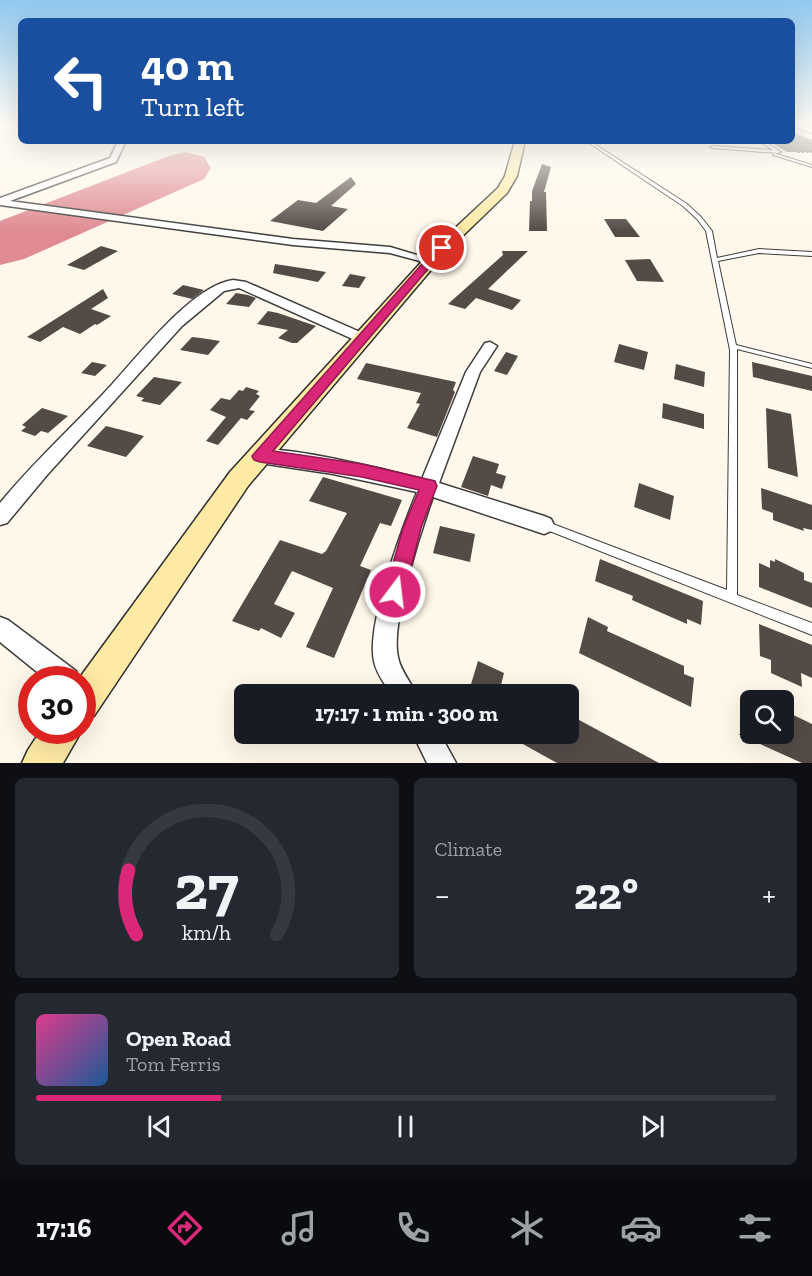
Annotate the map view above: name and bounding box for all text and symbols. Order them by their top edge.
text: 40 m [141,40,234,91]
icon: left [42,42,120,120]
text: Turn left [141,91,244,123]
pin [416,222,467,273]
icon: arrive [425,231,458,264]
position arrow [363,560,427,624]
speed limit sign: 30 [18,666,96,744]
map controls [740,690,794,744]
button: search [740,690,794,744]
text: 17:17 · 1 min · 300 m [315,700,498,727]
text: Climate [435,837,502,861]
text: 27 [175,850,239,925]
text: 22° [574,867,638,921]
text: − [435,875,450,914]
text: + [762,875,776,914]
text: km/h [182,920,231,945]
text: Open Road [126,1025,231,1052]
text: Tom Ferris [126,1052,221,1076]
icon: previous [143,1110,176,1143]
icon: pause [389,1110,422,1143]
icon: next [636,1110,669,1143]
icon: directions [164,1207,206,1249]
icon: music [278,1207,320,1249]
icon: phone [392,1207,434,1249]
icon: climate [506,1207,548,1249]
icon: car [620,1207,662,1249]
icon: filters [734,1207,776,1249]
text: 17:16 [36,1212,92,1244]

